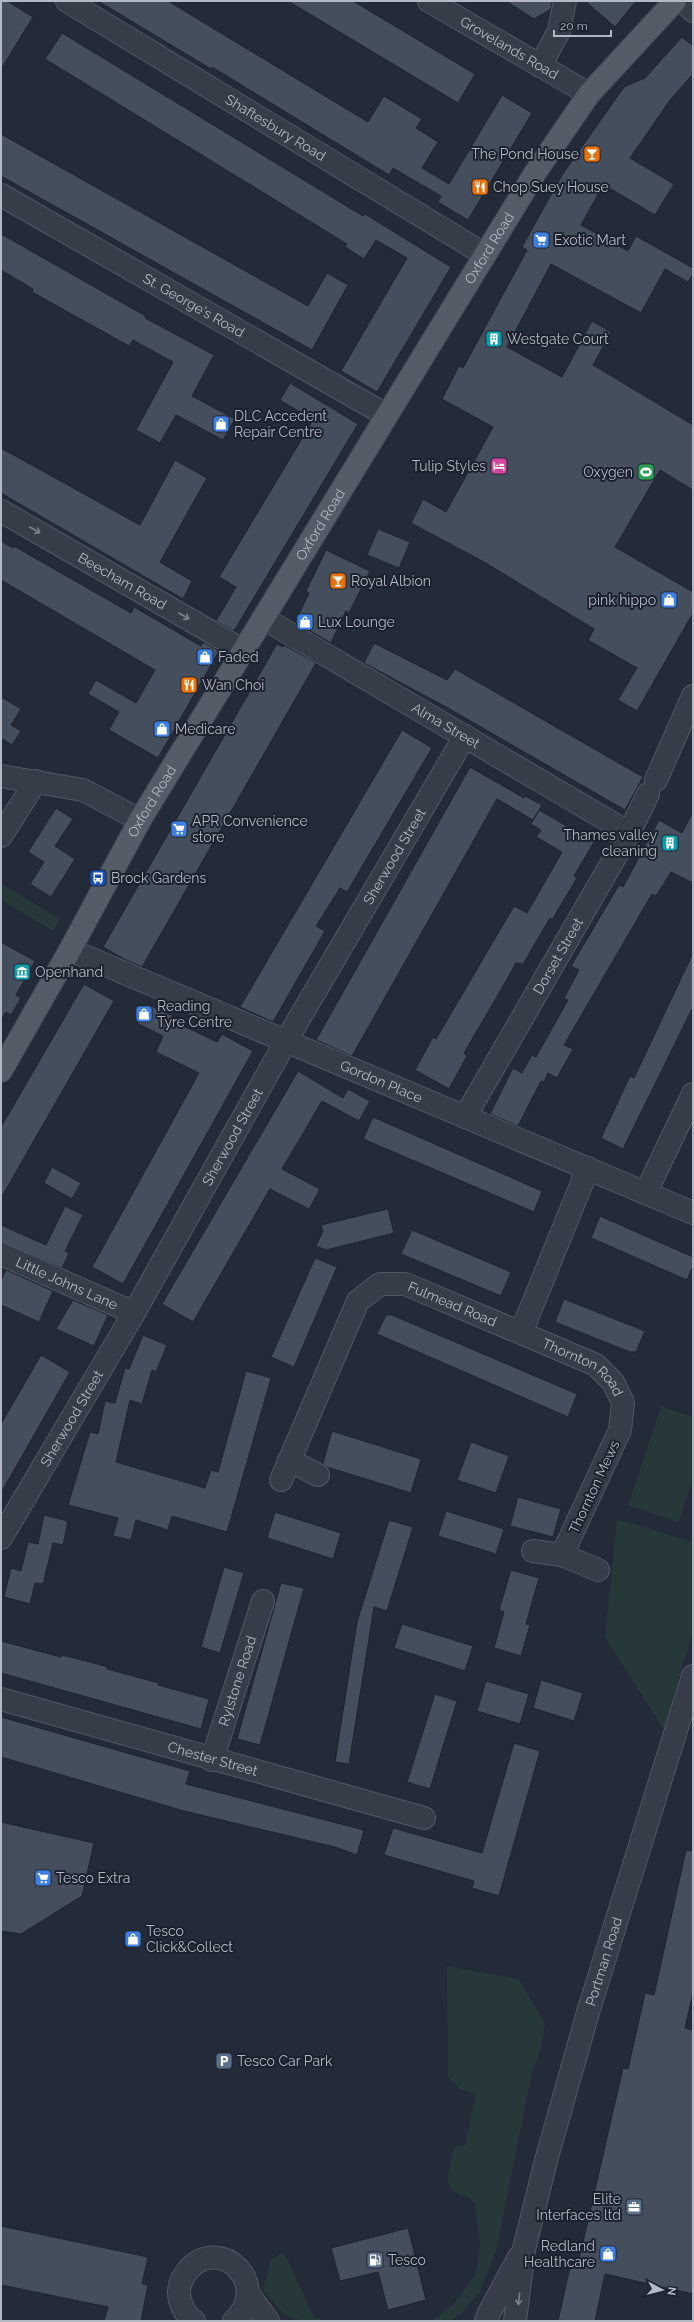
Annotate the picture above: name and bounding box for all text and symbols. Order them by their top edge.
scale bar [554,12,611,38]
street label: Grovelands Road [458,13,561,82]
text: 20 m [560,19,588,33]
street label: Shaftesbury Road [222,91,329,164]
bar icon: The Pond House [582,144,602,164]
place label: The Pond House [471,146,579,162]
restaurant icon: Chop Suey House [470,177,490,197]
place label: Chop Suey House [493,179,609,195]
street label: Oxford Road [461,209,517,287]
supermarket icon: Exotic Mart [531,230,551,250]
place label: Exotic Mart [554,232,626,248]
street label: St. George's Road [140,270,247,340]
building icon: Westgate Court [484,329,504,349]
place label: Westgate Court [507,331,609,347]
place label: DLC Accedent Repair Centre [234,408,327,440]
shop icon: DLC Accedent Repair Centre [211,414,231,434]
hotel icon: Tulip Styles [489,456,509,476]
place label: Tulip Styles [412,458,486,474]
sports icon: Oxygen [636,462,656,482]
place label: Oxygen [583,464,633,480]
street label: Oxford Road [292,486,348,563]
one-way arrow [29,527,41,535]
street label: Beecham Road [75,549,169,613]
bar icon: Royal Albion [328,571,348,591]
place label: Royal Albion [351,573,431,589]
shop icon: pink hippo [659,590,679,610]
place label: pink hippo [588,592,656,608]
shop icon: Lux Lounge [295,612,315,632]
one-way arrow [178,613,190,621]
place label: Lux Lounge [318,614,395,630]
shop icon: Faded [195,647,215,667]
place label: Faded [218,649,259,665]
restaurant icon: Wan Choi [179,675,199,695]
place label: Wan Choi [202,677,264,693]
street label: Alma Street [409,699,483,752]
shop icon: Medicare [152,719,172,739]
place label: Medicare [175,721,235,737]
street label: Oxford Road [124,763,179,840]
street label: Sherwood Street [360,805,429,907]
place label: APR Convenience store [192,813,308,845]
supermarket icon: APR Convenience store [169,819,189,839]
place label: Thames valley cleaning [564,827,657,859]
building icon: Thames valley cleaning [660,833,680,853]
bus stop icon: Brock Gardens [88,868,108,888]
place label: Brock Gardens [111,870,206,886]
street label: Dorset Street [530,915,586,997]
museum icon: Openhand [12,962,32,982]
place label: Openhand [35,964,103,980]
place label: Reading Tyre Centre [157,998,232,1030]
shop icon: Reading Tyre Centre [134,1004,154,1024]
street label: Gordon Place [338,1057,425,1106]
street label: Sherwood Street [199,1085,266,1188]
street label: Little Johns Lane [13,1254,120,1313]
street label: Fulmead Road [406,1278,499,1330]
street label: Thornton Road [540,1335,627,1399]
street label: Sherwood Street [37,1367,106,1469]
street label: Thornton Mews [565,1438,623,1536]
street label: Rylstone Road [215,1634,259,1728]
street label: Chester Street [166,1738,260,1779]
supermarket icon: Tesco Extra [33,1868,53,1888]
place label: Tesco Extra [56,1870,130,1886]
street label: Portman Road [582,1915,625,2008]
place label: Tesco Click&Collect [146,1923,233,1955]
shop icon: Tesco Click&Collect [123,1929,143,1949]
parking icon: Tesco Car Park [214,2051,234,2071]
place label: Tesco Car Park [237,2053,333,2069]
place label: Elite Interfaces ltd [536,2191,621,2223]
office icon: Elite Interfaces ltd [624,2197,644,2217]
place label: Redland Healthcare [524,2238,595,2270]
shop icon: Redland Healthcare [598,2244,618,2264]
fuel station icon: Tesco [365,2250,385,2270]
place label: Tesco [388,2252,426,2268]
north arrow [642,2270,682,2310]
text: N [664,2286,678,2296]
one-way arrow [515,2292,523,2305]

